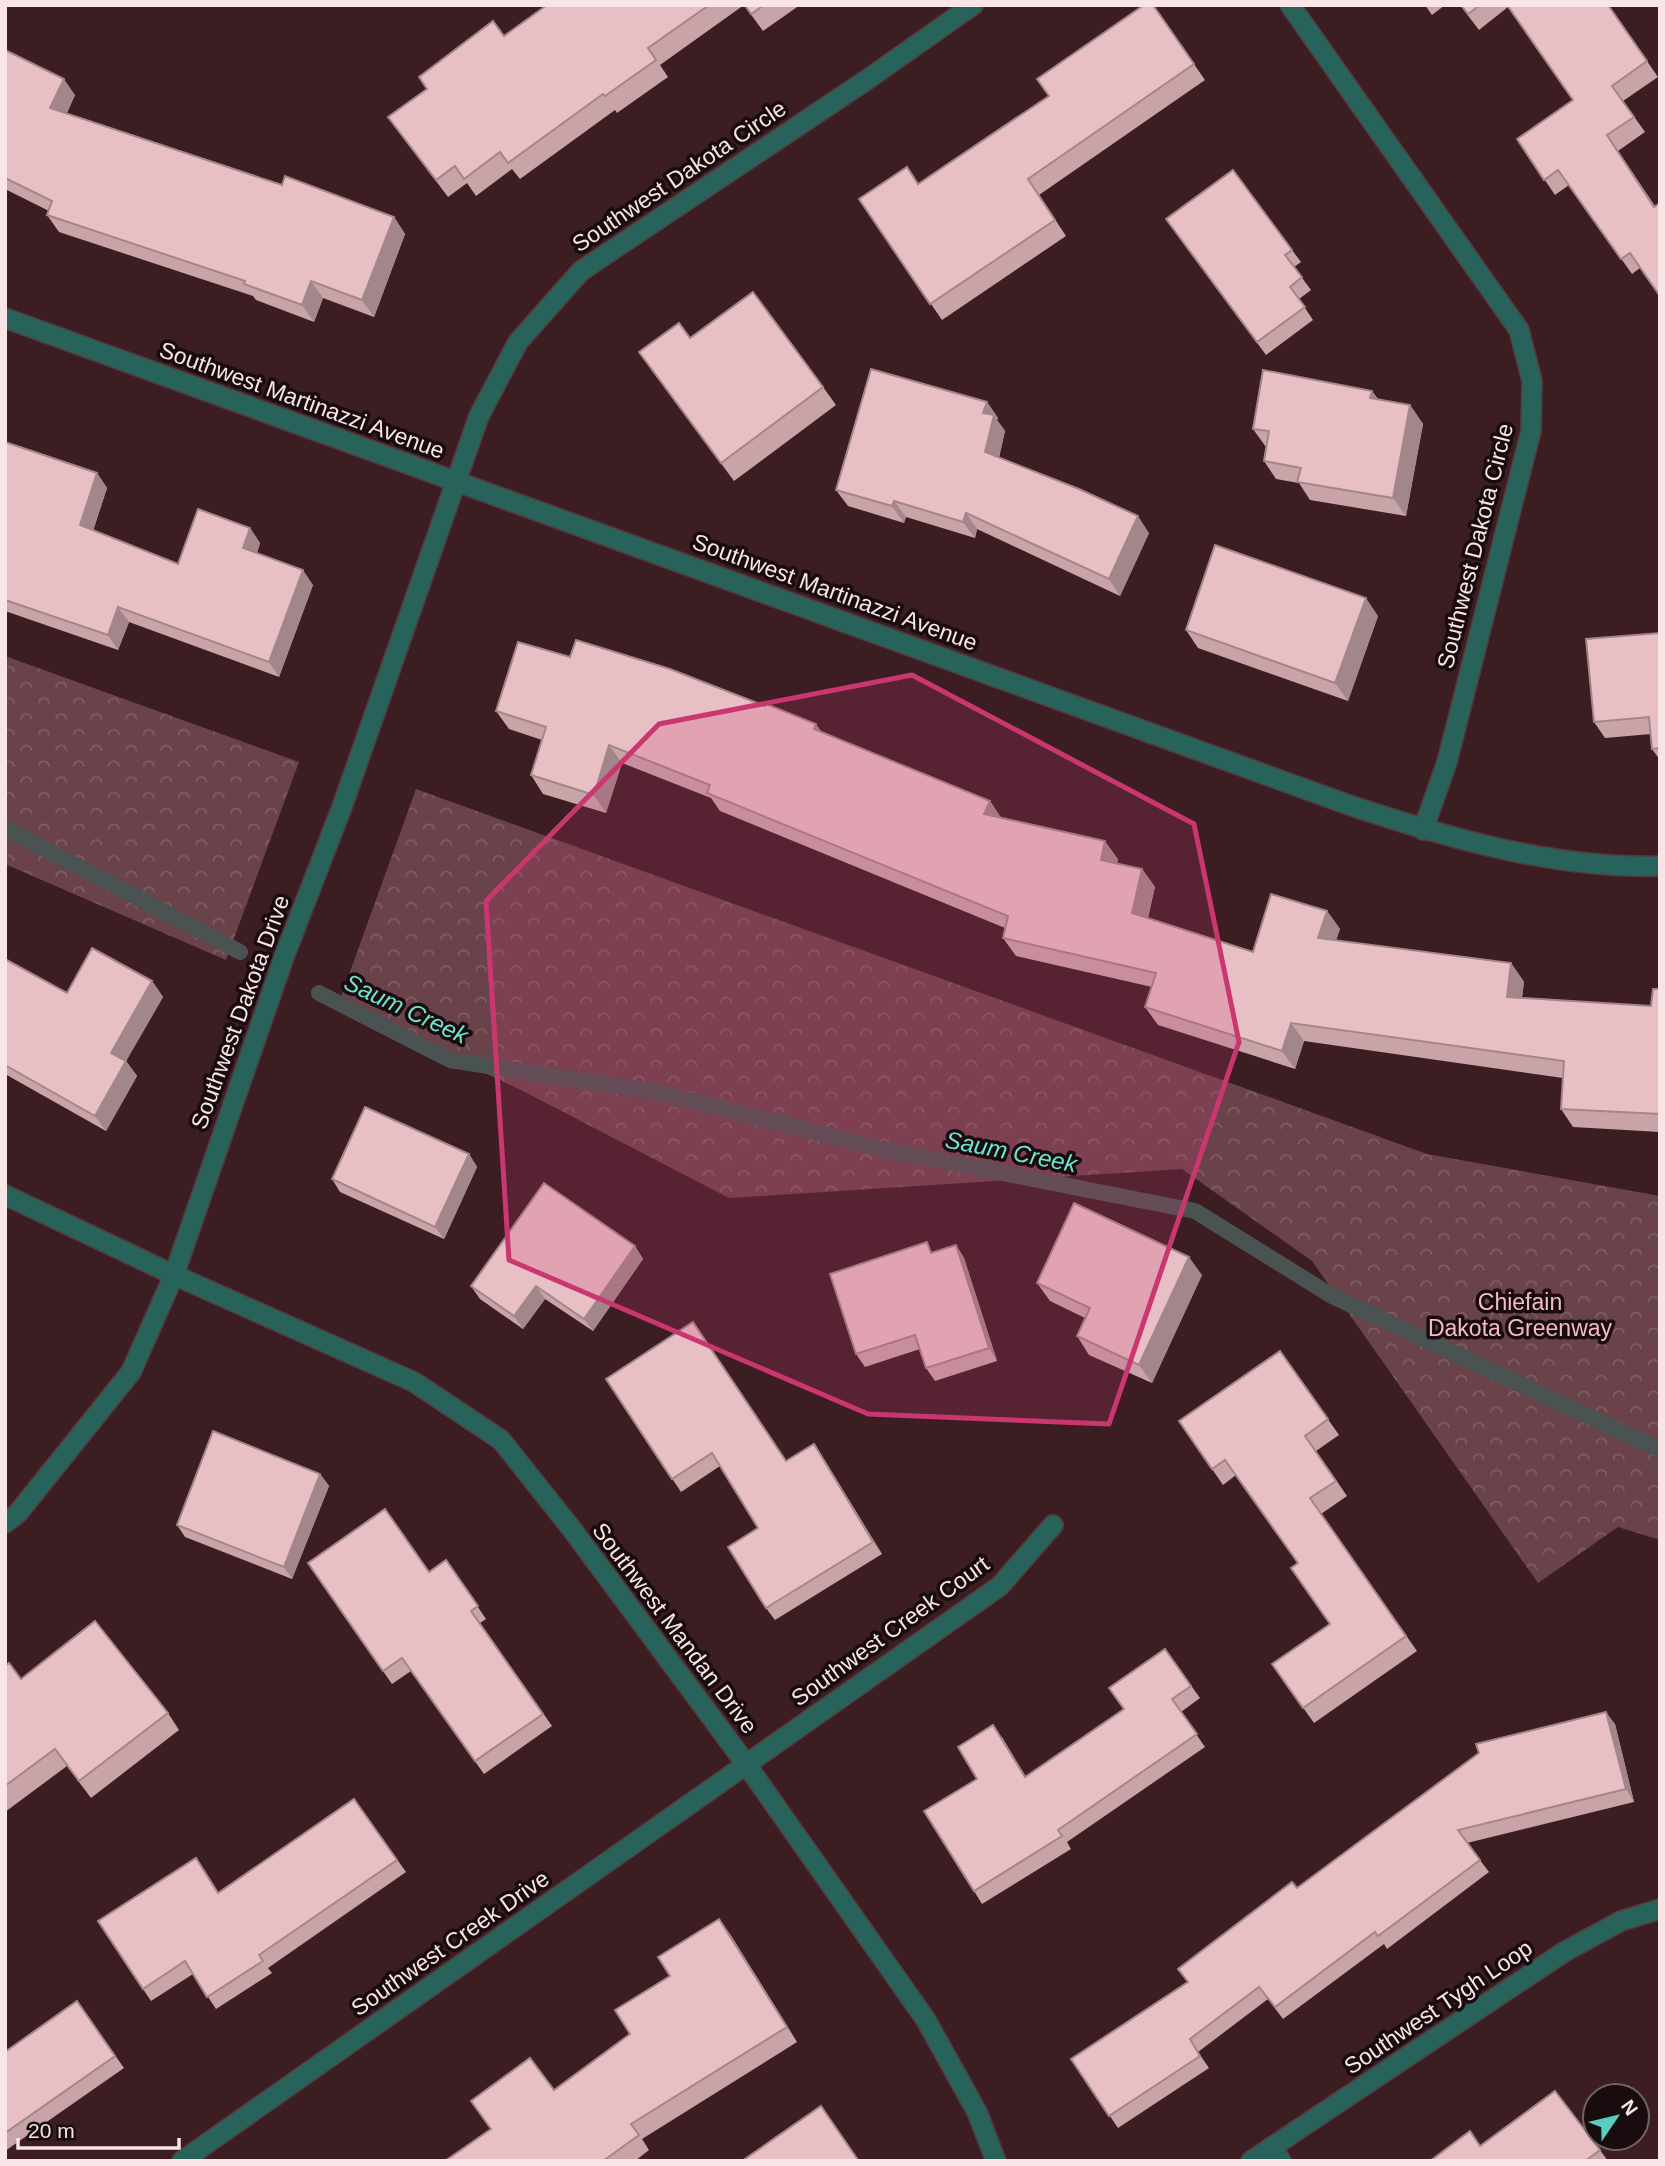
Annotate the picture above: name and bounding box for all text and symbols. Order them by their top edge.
street label: Southwest Dakota Circle [567,95,791,257]
street label: Southwest Martinazzi Avenue [156,336,448,464]
street label: Southwest Dakota Circle [1432,421,1518,671]
street label: Southwest Martinazzi Avenue [689,528,981,656]
street label: Southwest Dakota Drive [186,892,294,1132]
water label: Saum Creek [340,968,474,1050]
water label: Saum Creek [943,1126,1081,1178]
park label: Chiefain Dakota Greenway [1428,1289,1613,1341]
street label: Southwest Mandan Drive [587,1518,763,1738]
street label: Southwest Creek Court [786,1550,994,1711]
street label: Southwest Creek Drive [346,1865,554,2021]
street label: Southwest Tygh Loop [1339,1934,1537,2080]
north arrow [1581,2082,1651,2152]
text: N [1617,2096,1642,2119]
scale bar [18,2106,178,2150]
text: 20 m [28,2119,75,2142]

